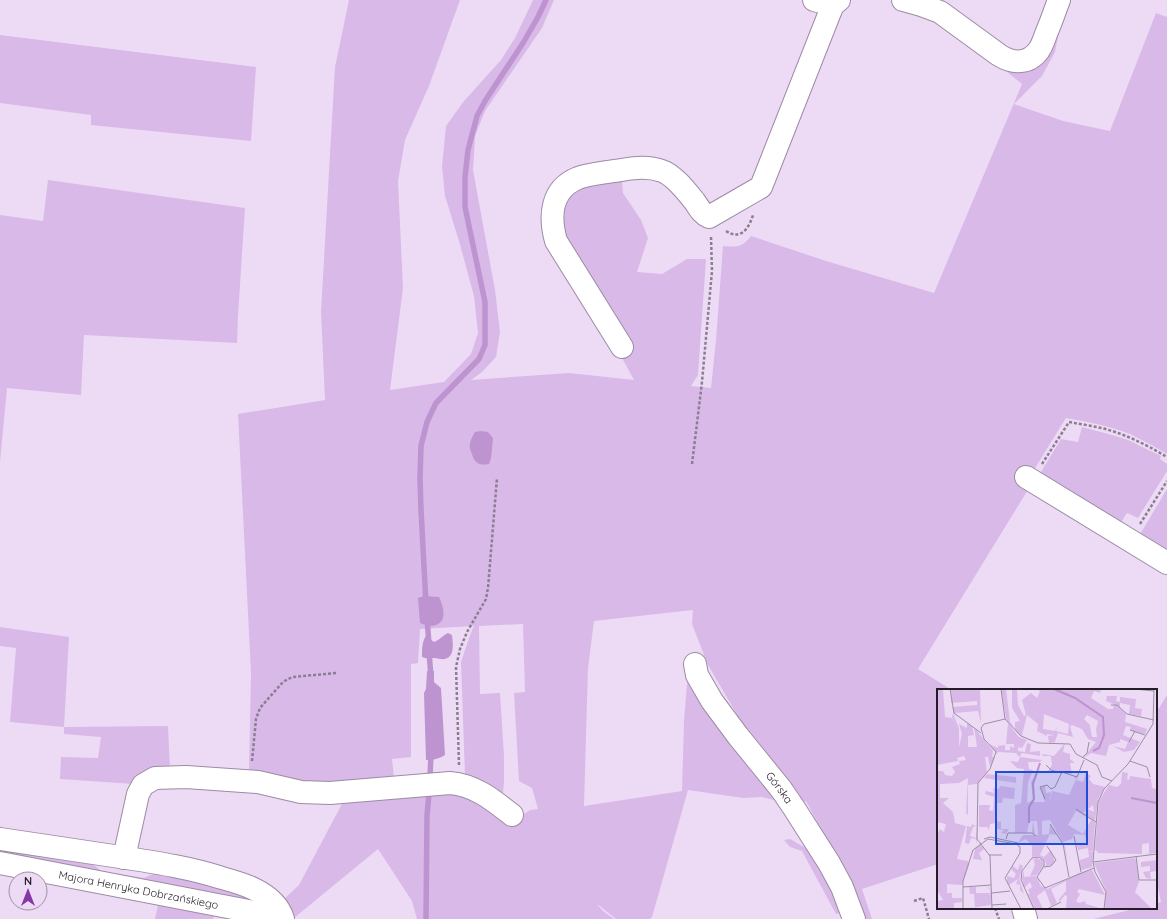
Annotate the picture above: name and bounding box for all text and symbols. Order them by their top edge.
inset map [937,689,1157,909]
street label: Górska [763,769,796,806]
street label: Majora Henryka Dobrzańskiego [57,867,220,912]
north arrow [8,871,48,911]
text: N [24,874,32,888]

